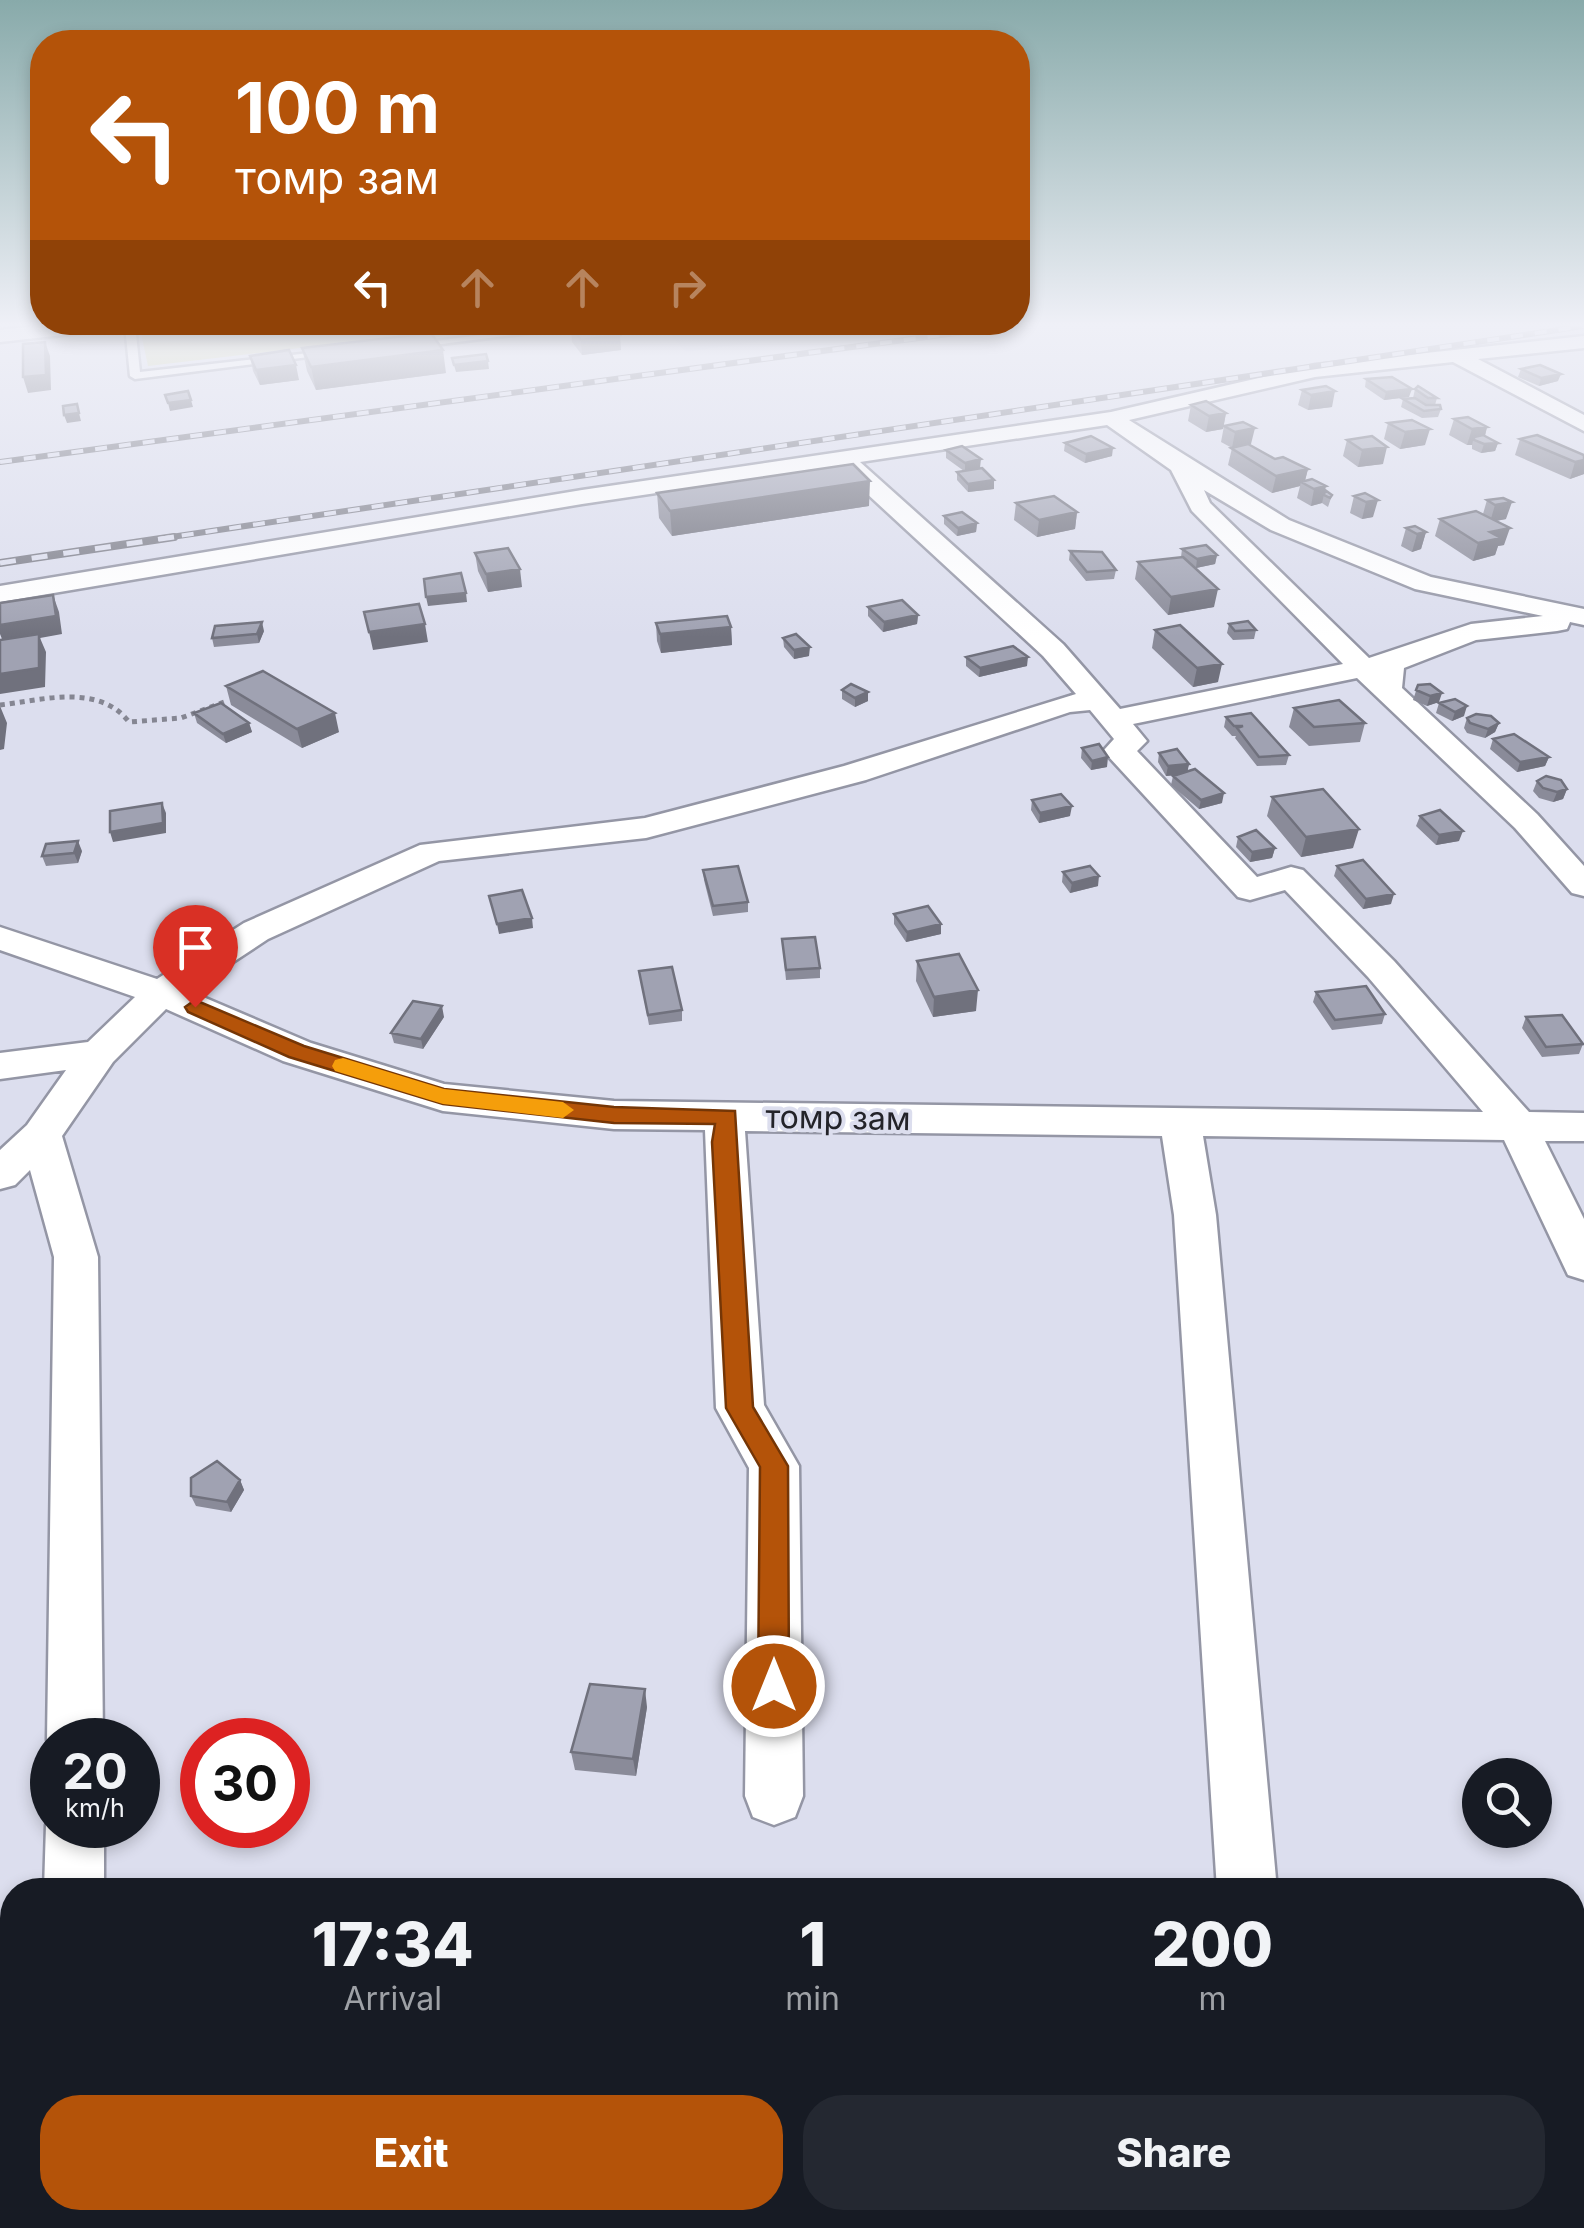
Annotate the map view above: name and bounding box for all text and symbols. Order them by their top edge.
text: 100 m [235,65,440,150]
icon: left [70,70,200,200]
text: томр зам [235,150,439,205]
icon: left [345,260,400,315]
icon: ahead [450,260,505,315]
icon: ahead [555,260,610,315]
icon: right [660,260,715,315]
pin [153,905,238,1008]
icon: arrive [168,920,223,975]
street label: томр зам [765,1097,911,1138]
position arrow [722,1634,826,1738]
speed limit sign: 30 [180,1718,310,1848]
text: 20 [62,1741,128,1801]
map controls [1462,1758,1552,1848]
button: search [1462,1758,1552,1848]
text: km/h [65,1793,125,1823]
text: 17:34 [312,1908,473,1980]
text: 1 [799,1908,826,1980]
text: 200 [1152,1908,1273,1980]
text: Arrival [343,1979,442,2018]
text: min [785,1979,840,2018]
text: m [1198,1979,1226,2018]
button: Exit [40,2095,783,2210]
button: Share [803,2095,1545,2210]

